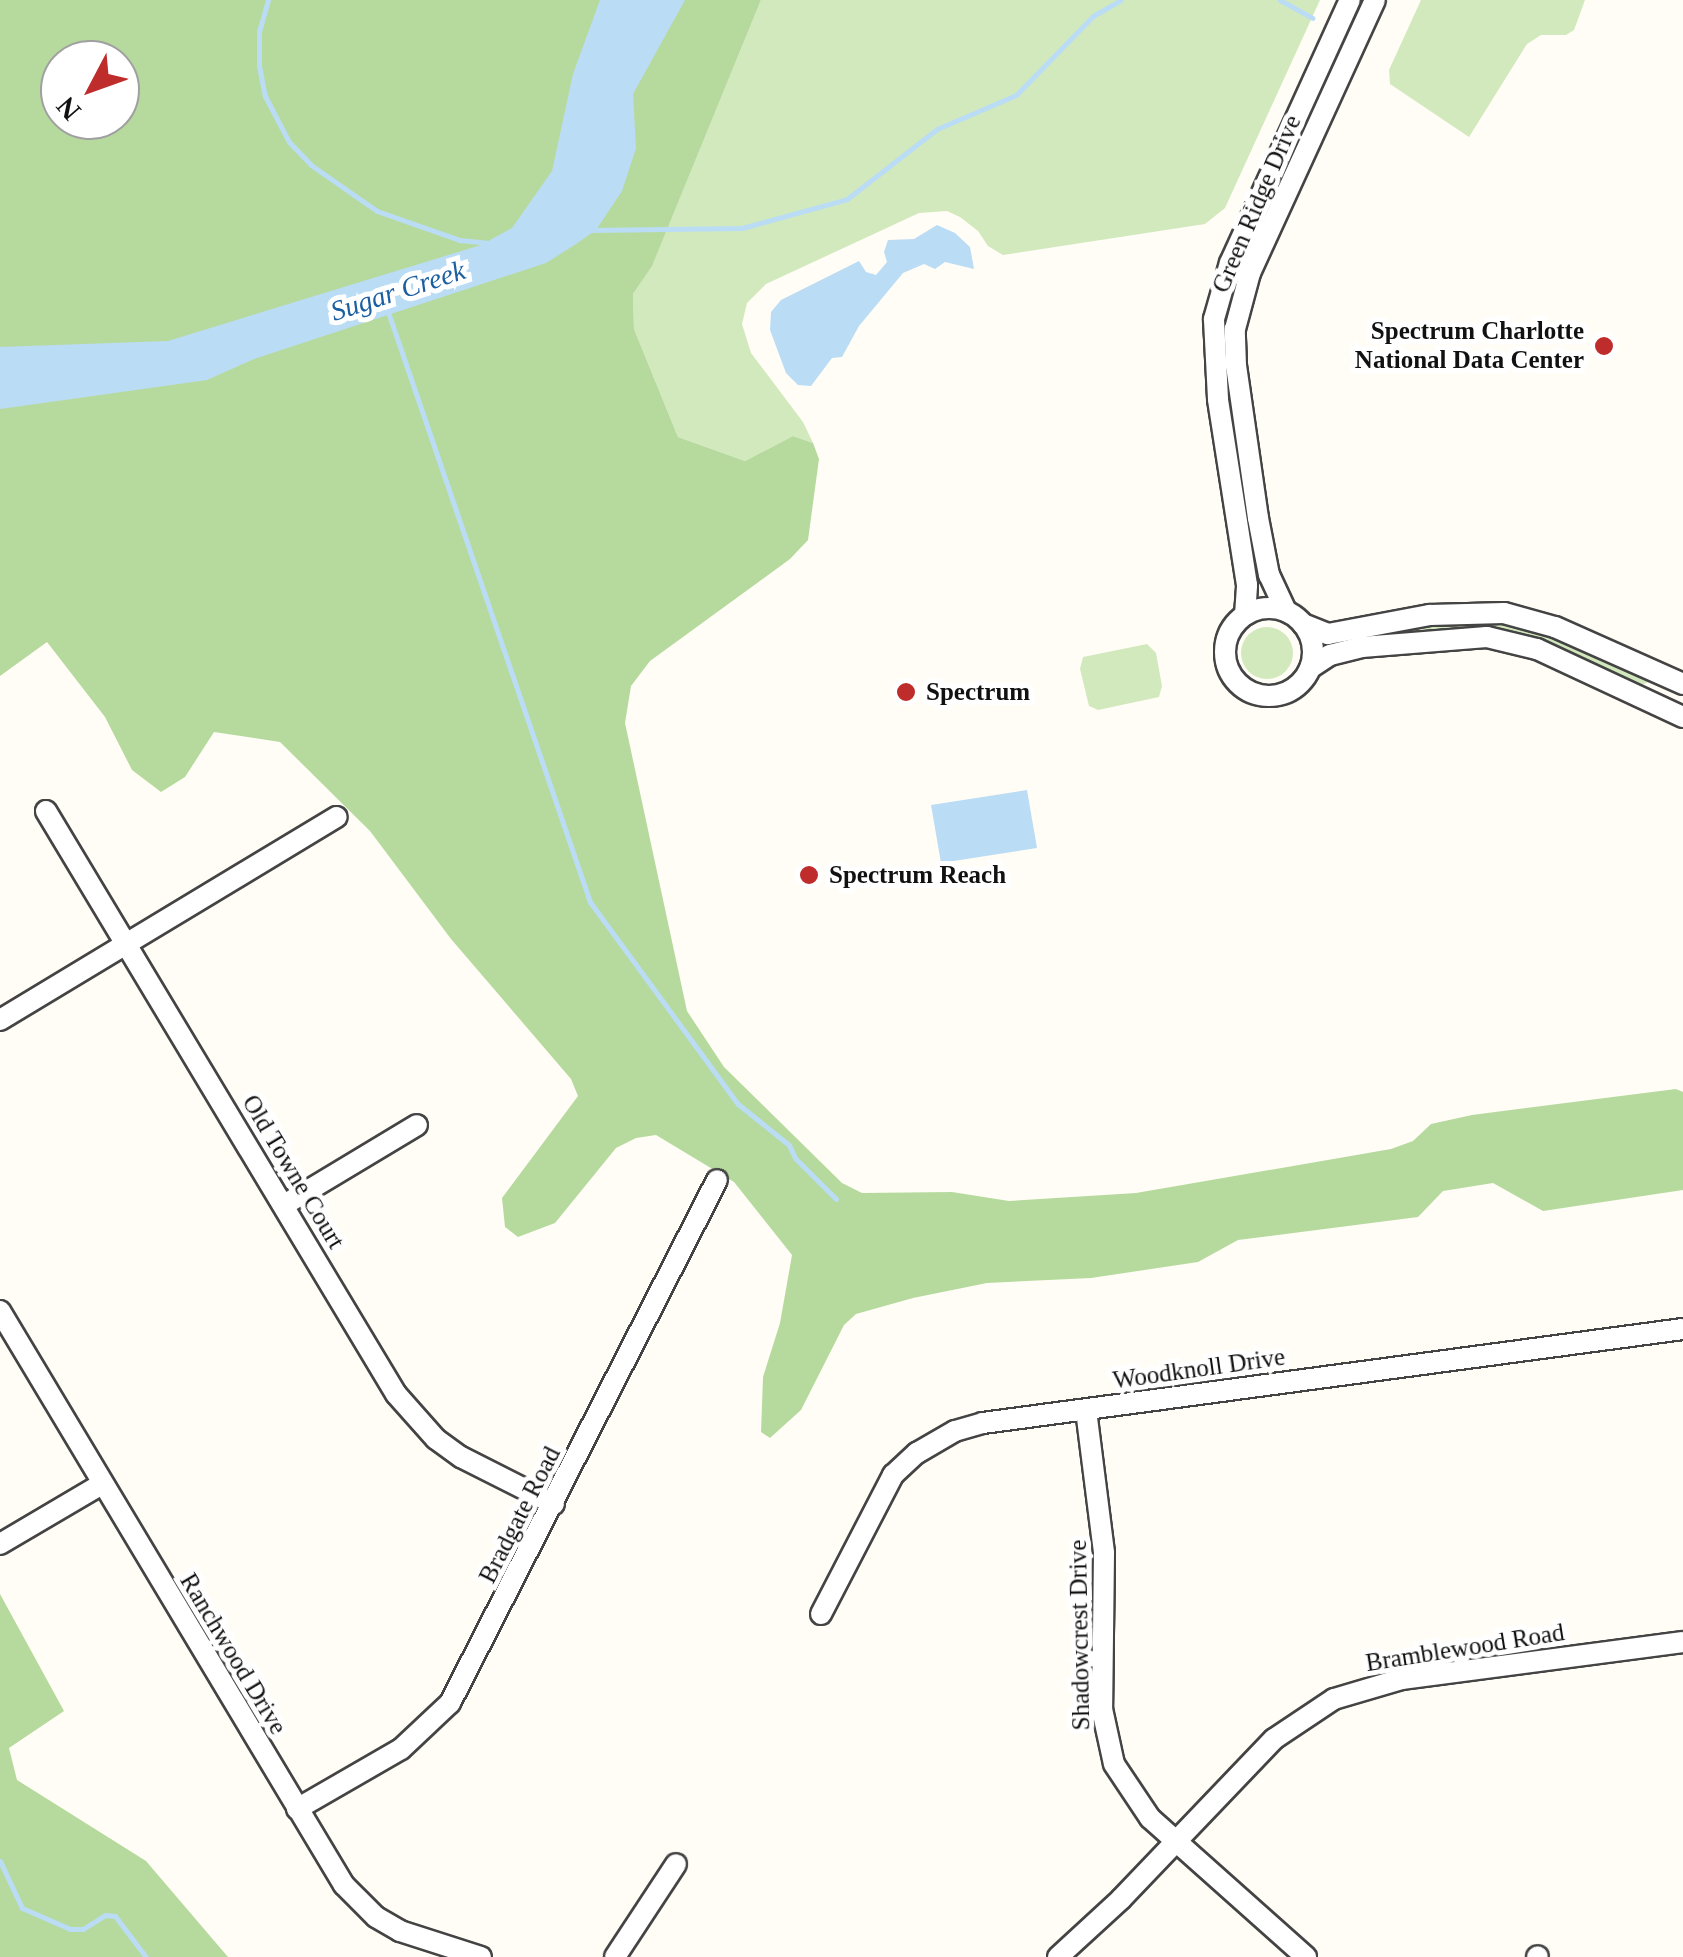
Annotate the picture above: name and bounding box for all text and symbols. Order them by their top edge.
north arrow [40,40,140,140]
text: N [50,91,87,127]
street label: Green Ridge Drive [1206,111,1308,297]
water label: Sugar Creek [326,253,470,329]
place label: Spectrum Charlotte National Data Center [1355,317,1584,376]
marker: Spectrum Charlotte National Data Center [1593,335,1615,357]
place label: Spectrum [926,677,1030,707]
marker: Spectrum [895,681,917,703]
place label: Spectrum Reach [829,860,1006,890]
marker: Spectrum Reach [798,864,820,886]
street label: Old Towne Court [235,1089,351,1255]
street label: Woodknoll Drive [1111,1342,1287,1396]
street label: Bradgate Road [473,1442,567,1588]
street label: Shadowcrest Drive [1063,1539,1097,1731]
street label: Ranchwood Drive [173,1568,293,1740]
street label: Bramblewood Road [1364,1617,1566,1679]

